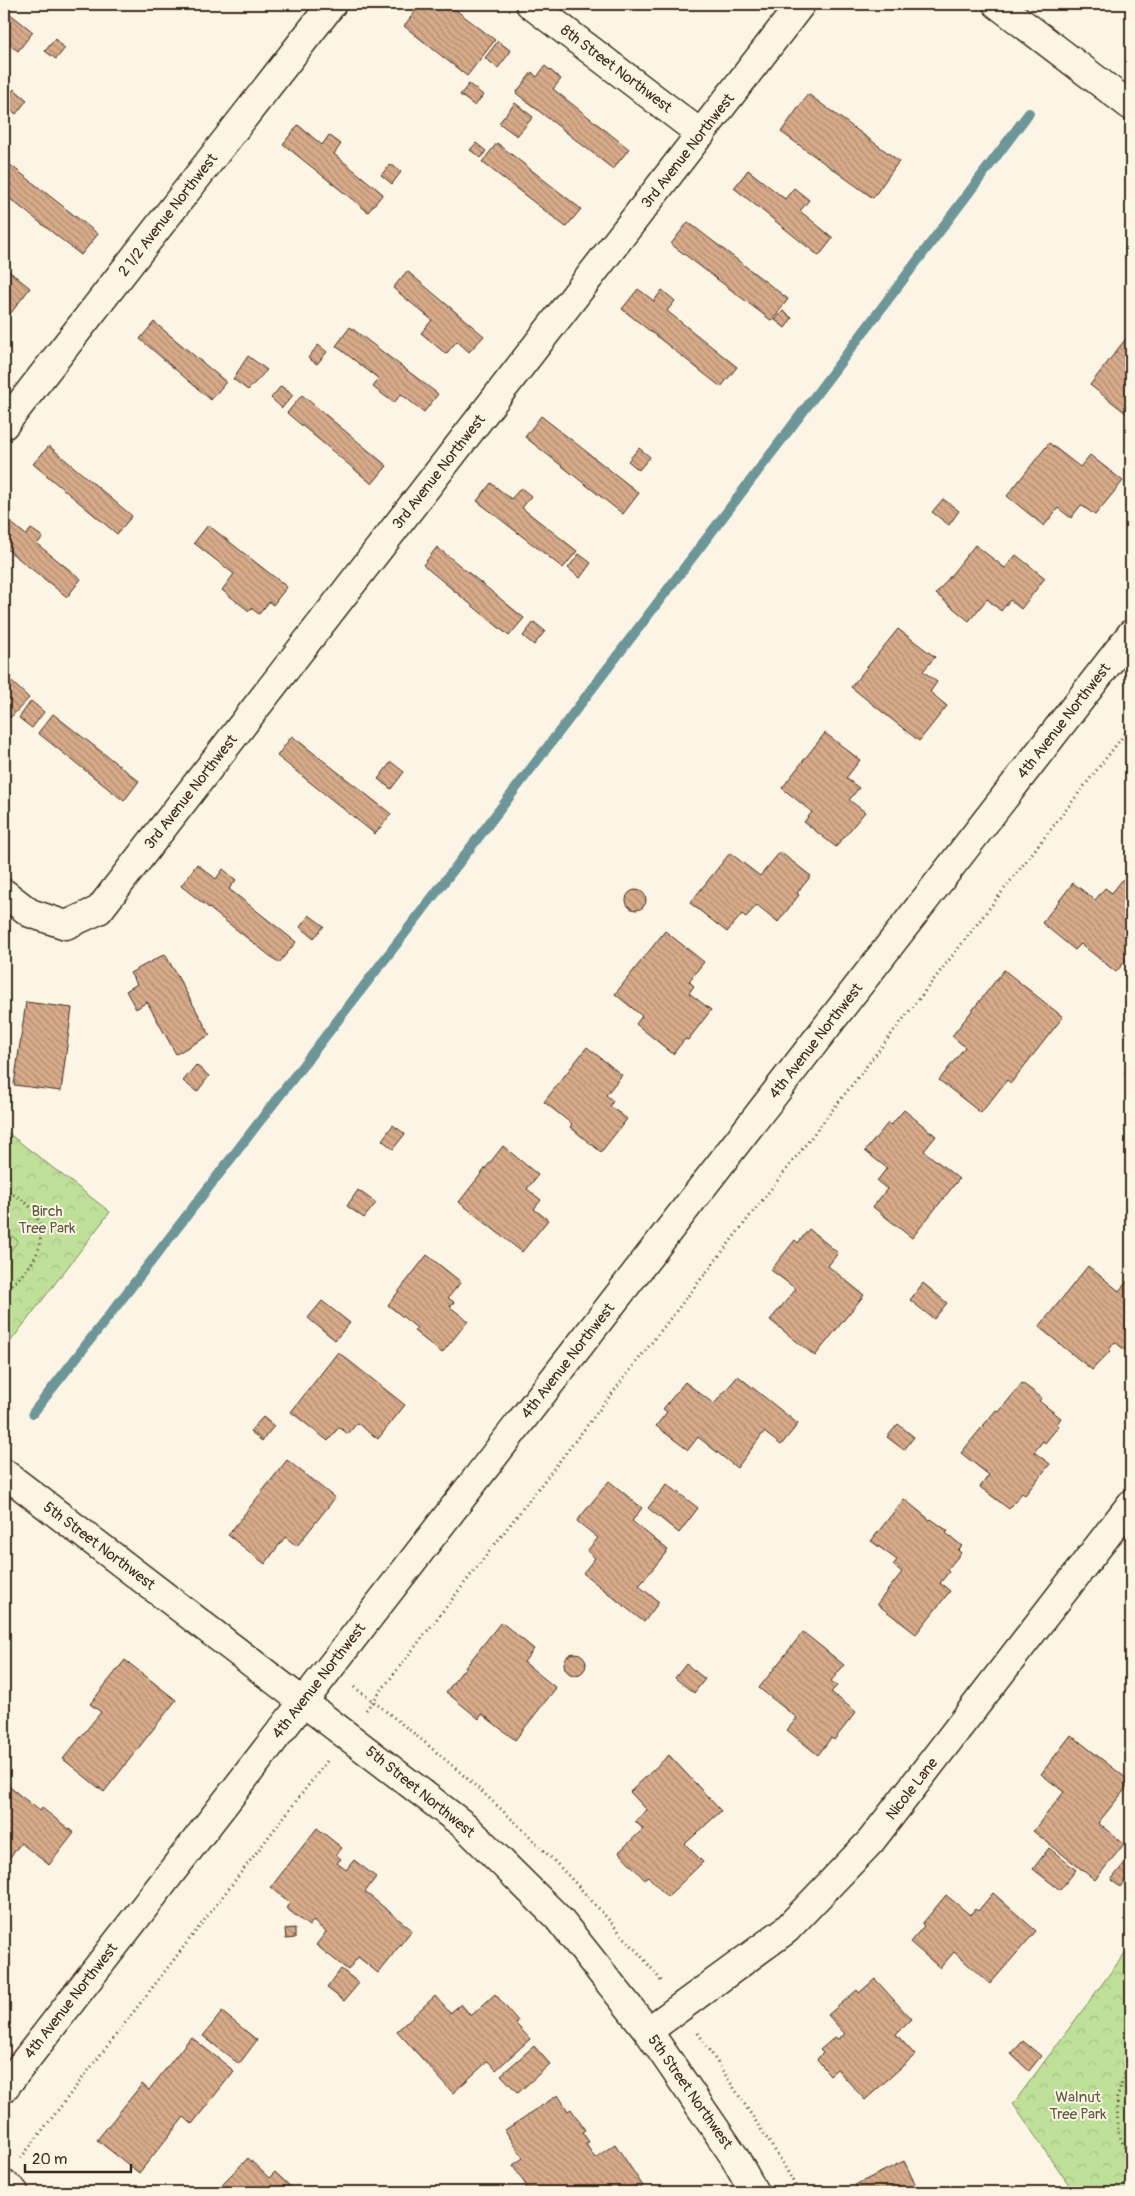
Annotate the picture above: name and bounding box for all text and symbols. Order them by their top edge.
street label: 8th Street Northwest [556,21,676,118]
street label: 3rd Avenue Northwest [637,89,739,212]
street label: 2 1/2 Avenue Northwest [114,149,222,280]
street label: 3rd Avenue Northwest [388,410,490,533]
street label: 4th Avenue Northwest [1013,659,1116,783]
street label: 3rd Avenue Northwest [140,730,242,853]
street label: 4th Avenue Northwest [765,979,868,1103]
park label: Birch Tree Park [18,1202,76,1238]
street label: 4th Avenue Northwest [517,1299,620,1423]
street label: 5th Street Northwest [39,1498,160,1595]
street label: 4th Avenue Northwest [268,1619,371,1743]
street label: 5th Street Northwest [361,1742,479,1843]
street label: Nicole Lane [882,1754,943,1824]
street label: 4th Avenue Northwest [20,1939,123,2063]
street label: 5th Street Northwest [643,2031,737,2154]
park label: Walnut Tree Park [1049,2088,1107,2124]
scale bar [25,2141,131,2173]
text: 20 m [32,2150,67,2169]

